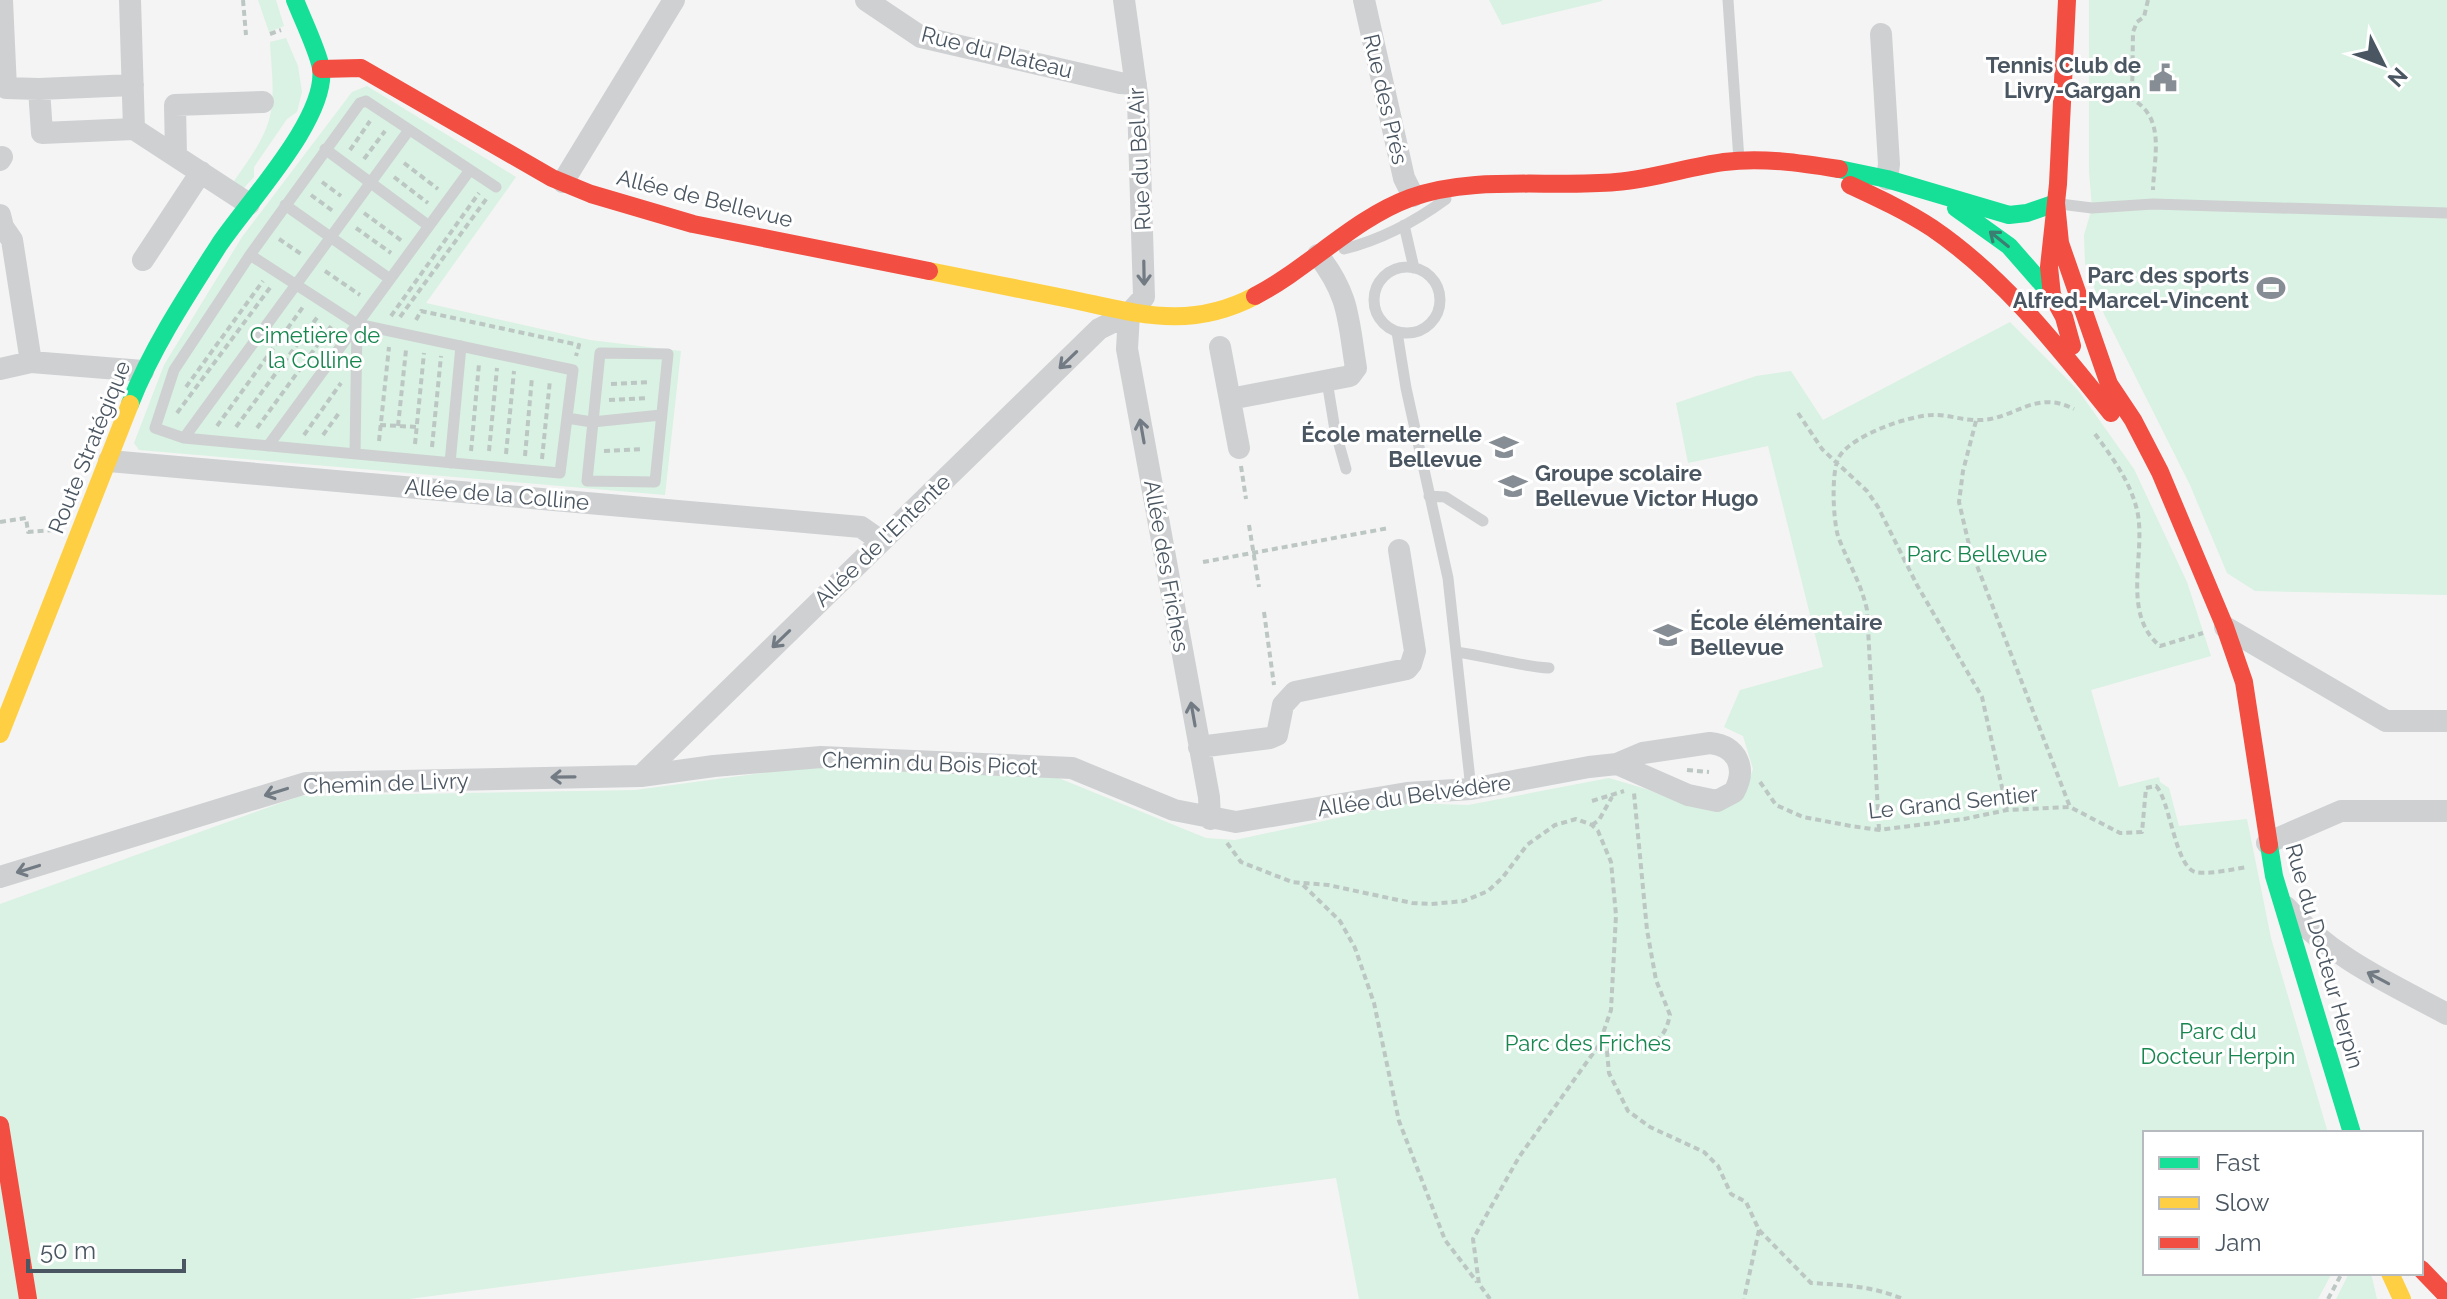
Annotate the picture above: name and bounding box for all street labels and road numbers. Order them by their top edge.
street label: Rue du Plateau [919,21,1075,83]
street label: Rue des Prés [1358,31,1414,167]
street label: Rue du Bel Air [1122,86,1156,231]
street label: Allée de Bellevue [614,164,796,232]
street label: Route Stratégique [42,357,136,537]
street label: Allée de l'Entente [808,468,956,612]
street label: Allée de la Colline [404,473,590,515]
street label: Allée des Friches [1139,478,1195,654]
street label: Chemin du Bois Picot [822,746,1039,780]
street label: Chemin de Livry [303,767,469,799]
street label: Allée du Belvédère [1316,769,1512,821]
street label: Le Grand Sentier [1867,780,2039,824]
street label: Rue du Docteur Herpin [2280,840,2370,1072]

